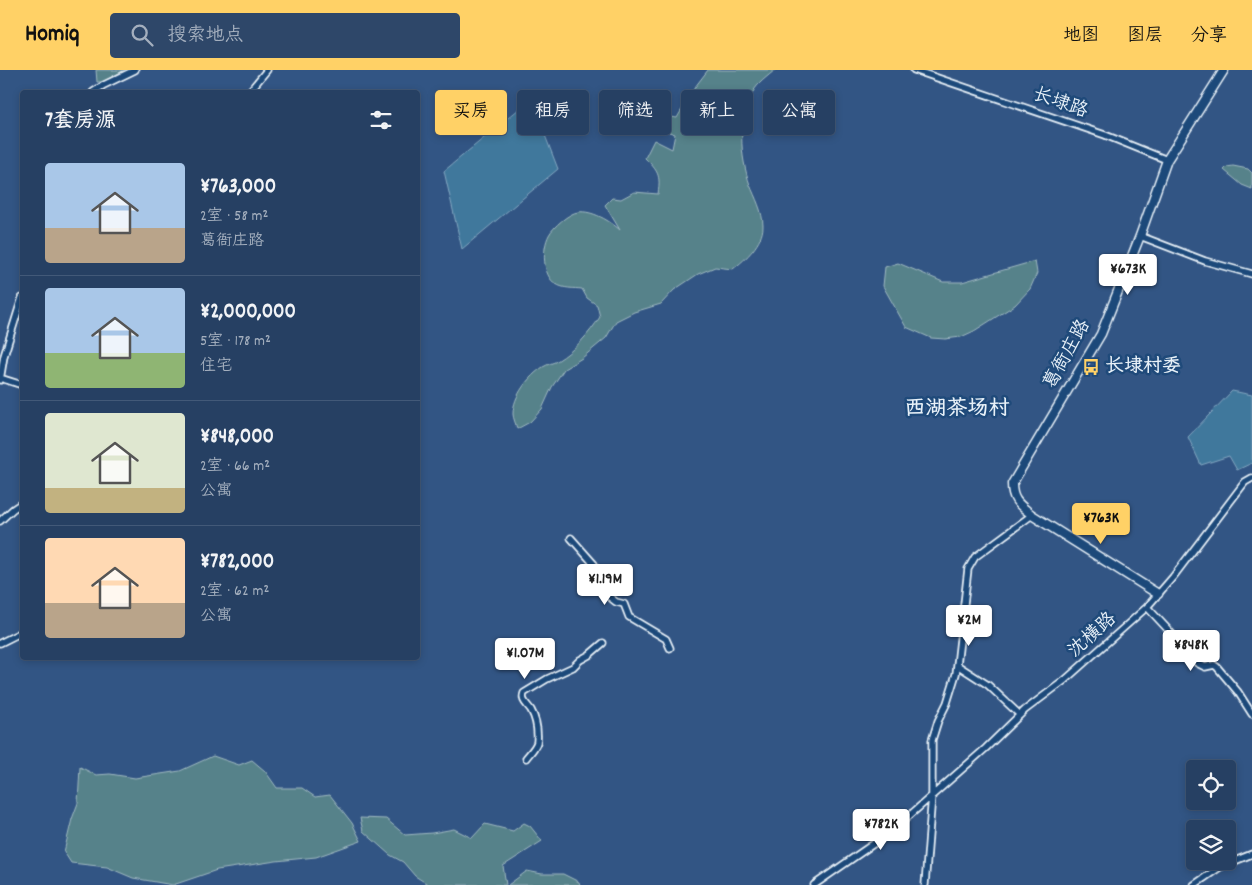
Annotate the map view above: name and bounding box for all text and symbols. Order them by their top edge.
search box [110,13,460,58]
text: Homiq [25,18,80,52]
icon: search [128,21,156,49]
text: 搜索地点 [168,23,244,50]
text: 地图 [1063,24,1099,49]
text: 图层 [1127,24,1163,49]
text: 分享 [1191,24,1227,49]
street label: 长埭路 [1029,82,1091,126]
chip: 买房 [435,90,507,135]
chip: 租房 [517,90,589,135]
chip: 筛选 [599,90,671,135]
chip: 新上 [681,90,753,135]
chip: 公寓 [763,90,835,135]
icon: filters [367,106,395,134]
text: 7套房源 [45,107,116,137]
text: ¥763,000 [200,173,276,203]
icon: home [85,183,145,243]
text: 2室 · 58 m² [200,205,268,228]
text: 葛衙庄路 [200,230,264,253]
pin: ¥673K [1093,254,1163,296]
text: ¥673K [1110,258,1146,281]
text: ¥2,000,000 [200,298,296,328]
icon: home [85,308,145,368]
street label: 葛衙庄路 [1038,315,1098,395]
text: 5室 · 178 m² [200,330,271,353]
place label: 长埭村委 [1105,354,1181,381]
text: 住宅 [200,355,232,378]
bus stop icon: 长埭村委 [1081,357,1101,377]
district label: 西湖茶场村 [905,395,1010,425]
text: ¥848,000 [200,423,274,453]
icon: home [85,433,145,493]
text: 2室 · 66 m² [200,455,270,478]
text: 公寓 [200,480,232,503]
pin: ¥763K [1066,502,1136,545]
text: ¥763K [1083,507,1119,530]
text: ¥782,000 [200,548,274,578]
icon: home [85,558,145,618]
pin: ¥1.19M [564,564,646,606]
text: ¥1.19M [588,568,622,591]
text: 2室 · 62 m² [200,580,269,603]
pin: ¥2M [945,604,993,647]
text: 公寓 [200,605,232,628]
street label: 沈横路 [1063,607,1123,665]
text: ¥2M [957,609,981,632]
pin: ¥848K [1156,630,1226,672]
text: ¥848K [1174,634,1208,657]
pin: ¥1.07M [484,638,566,680]
text: ¥1.07M [506,642,544,665]
map controls [1186,760,1236,870]
button: locate [1186,760,1236,810]
pin: ¥782K [846,808,916,851]
text: ¥782K [864,813,898,836]
button: layers [1186,820,1236,870]

